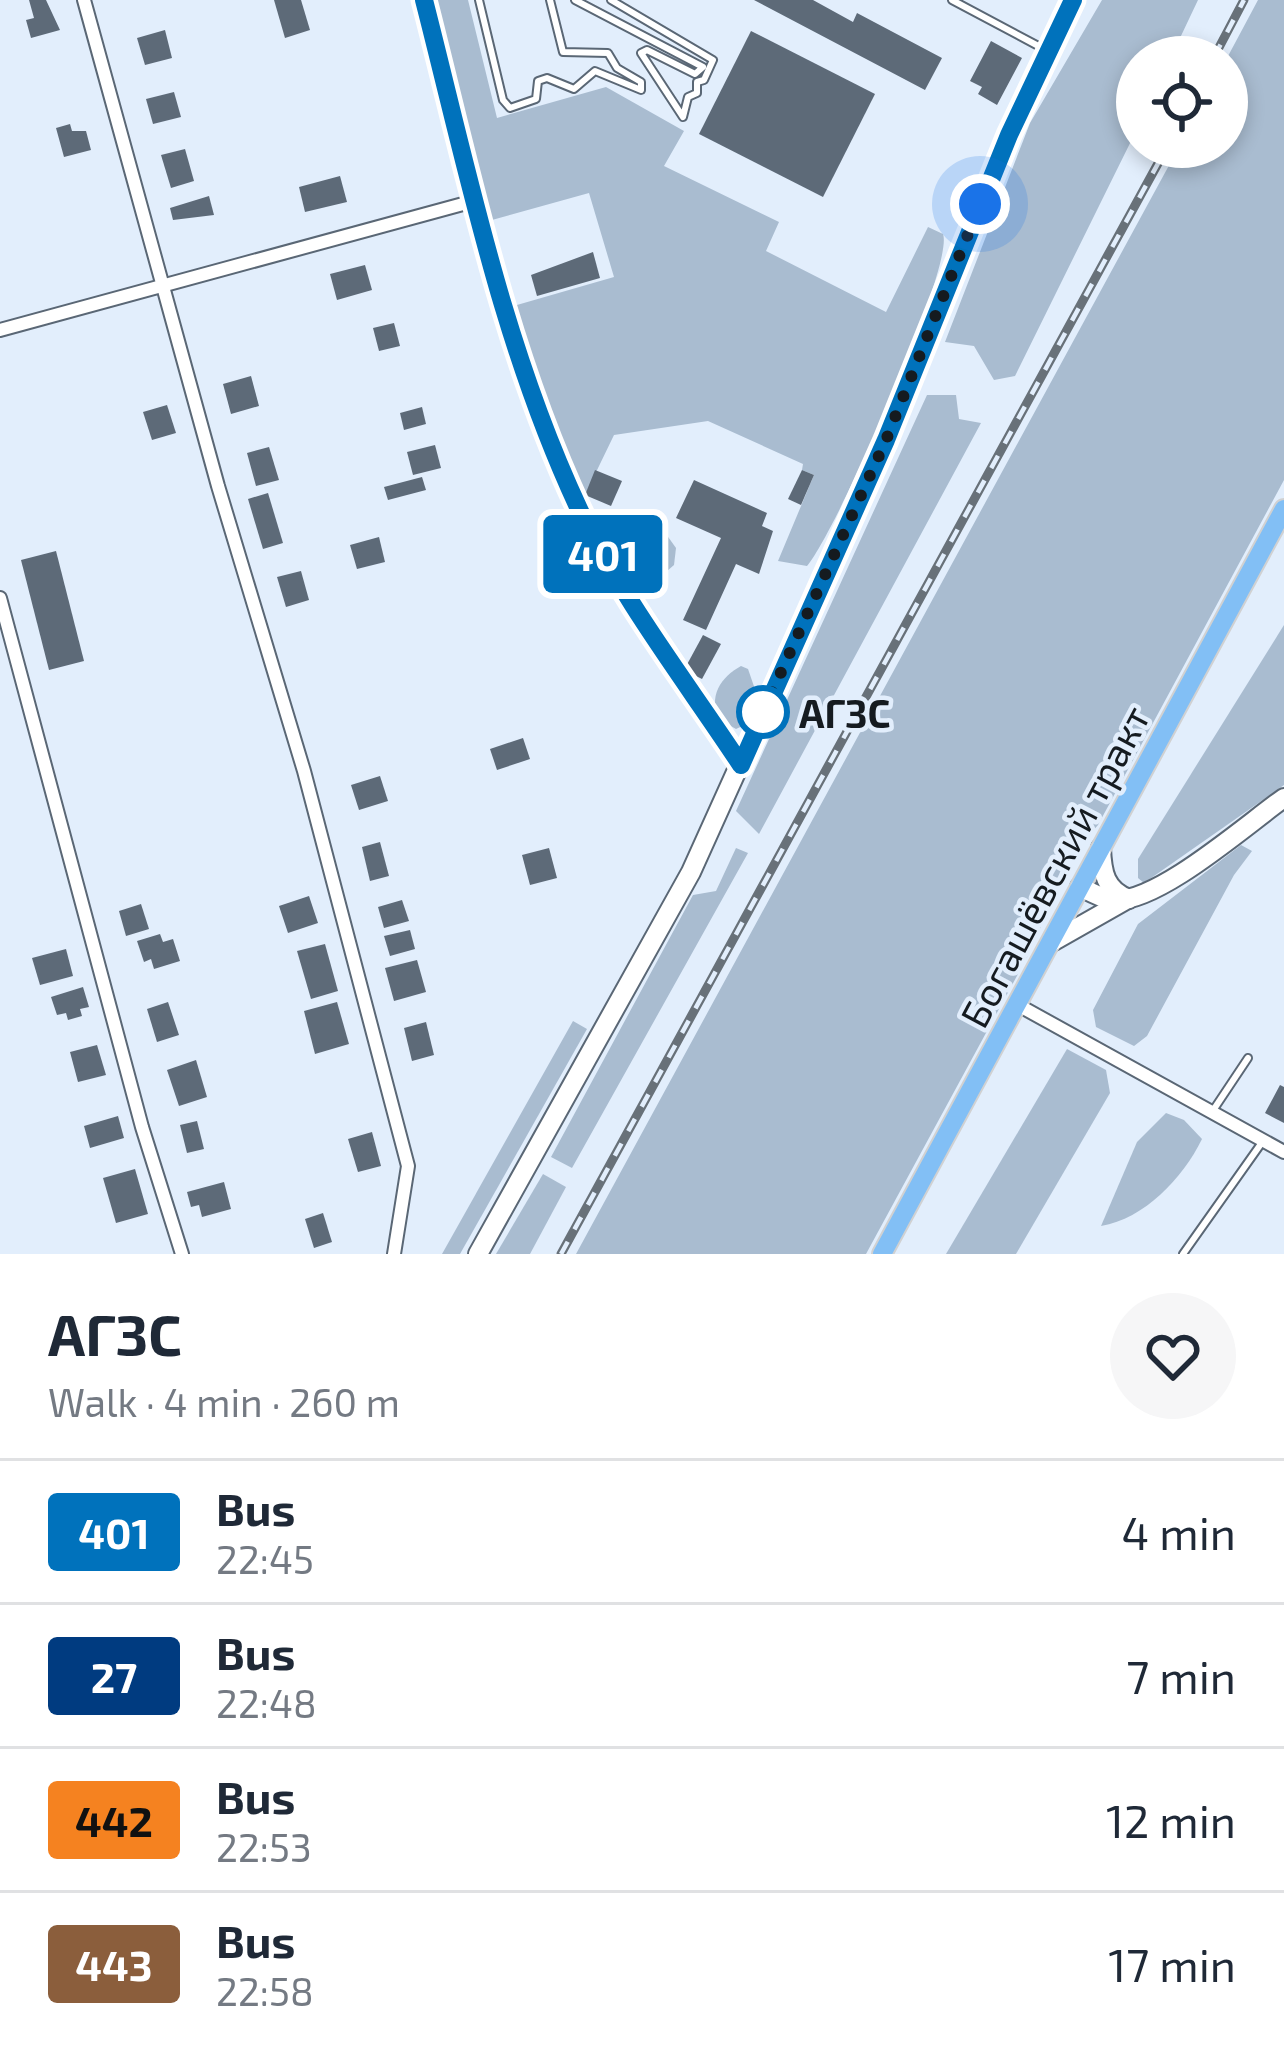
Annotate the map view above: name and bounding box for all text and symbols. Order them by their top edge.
map controls [1116,36,1248,168]
button: locate [1116,36,1248,168]
your location [950,174,1010,234]
line badge: 401 [534,515,672,593]
text: 401 [567,529,639,579]
marker: АГЗС [738,687,788,737]
place label: АГЗС [799,689,890,736]
street label: Богашёвский тракт [949,697,1159,1035]
button: heart [1110,1293,1236,1419]
text: АГЗС [48,1299,182,1367]
text: Walk · 4 min · 260 m [48,1378,400,1425]
text: Bus [216,1481,295,1535]
text: 4 min [1122,1505,1236,1559]
text: 401 [78,1507,150,1557]
text: 22:45 [216,1535,314,1582]
text: Bus [216,1625,295,1679]
text: 7 min [1126,1649,1236,1703]
text: 27 [91,1651,137,1701]
text: 22:48 [216,1679,317,1726]
text: Bus [216,1769,295,1823]
text: 12 min [1106,1793,1236,1847]
text: 442 [75,1795,153,1845]
text: 22:53 [216,1823,312,1870]
text: Bus [216,1913,295,1967]
text: 17 min [1108,1937,1236,1991]
text: 443 [75,1939,153,1989]
text: 22:58 [216,1967,314,2014]

